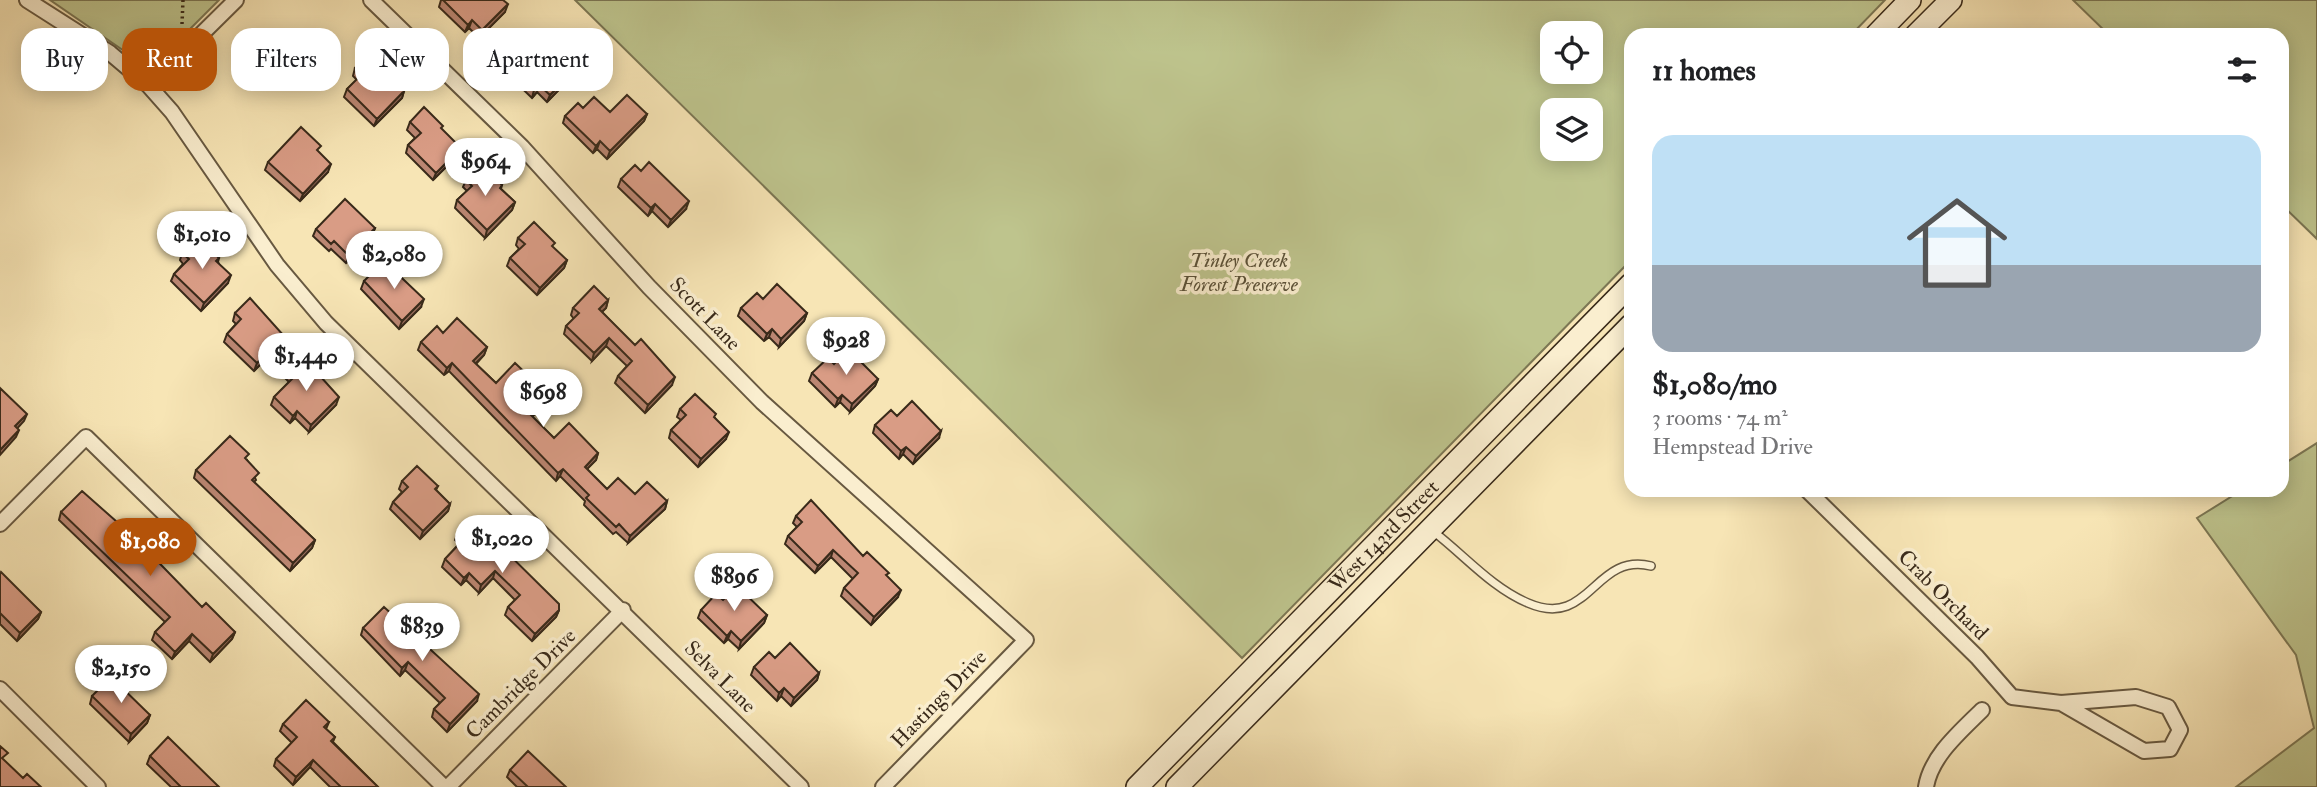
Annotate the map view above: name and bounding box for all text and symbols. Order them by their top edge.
map controls [1540,21,1603,161]
button: locate [1540,21,1603,84]
chip: Buy [21,28,108,91]
chip: Rent [122,28,217,91]
chip: Filters [231,28,341,91]
chip: New [355,28,449,91]
chip: Apartment [463,28,613,91]
icon: filters [2223,51,2261,89]
text: 11 homes [1652,52,1756,89]
button: layers [1540,98,1603,161]
pin: $964 [444,138,526,198]
text: $964 [461,146,509,175]
icon: home [1894,180,2020,306]
pin: $1,010 [145,212,259,271]
text: $1,010 [173,219,231,248]
pin: $2,080 [337,232,451,291]
text: $2,080 [362,239,426,268]
park label: Tinley Creek Forest Preserve [1179,247,1299,298]
street label: Scott Lane [663,272,747,357]
pin: $928 [805,318,887,377]
text: $928 [822,325,870,354]
pin: $1,440 [249,334,363,393]
text: $1,440 [274,341,338,370]
text: $1,080/mo [1652,366,1777,403]
pin: $698 [502,370,584,429]
text: $698 [519,377,567,406]
text: 3 rooms · 74 m² [1652,403,1788,432]
text: Hempstead Drive [1652,432,1813,461]
street label: West 143rd Street [1322,474,1445,598]
pin: $1,020 [445,516,559,575]
pin: $1,080 [93,518,207,578]
text: $1,020 [471,523,533,552]
text: $1,080 [119,526,181,555]
street label: Crab Orchard [1892,544,1994,646]
pin: $896 [693,554,775,613]
text: $896 [710,561,758,590]
pin: $839 [381,604,463,663]
text: $839 [400,611,444,640]
street label: Cambridge Drive [460,623,582,745]
street label: Selva Lane [678,635,762,719]
street label: Hastings Drive [885,644,993,754]
pin: $2,150 [64,646,178,705]
text: $2,150 [91,653,151,682]

